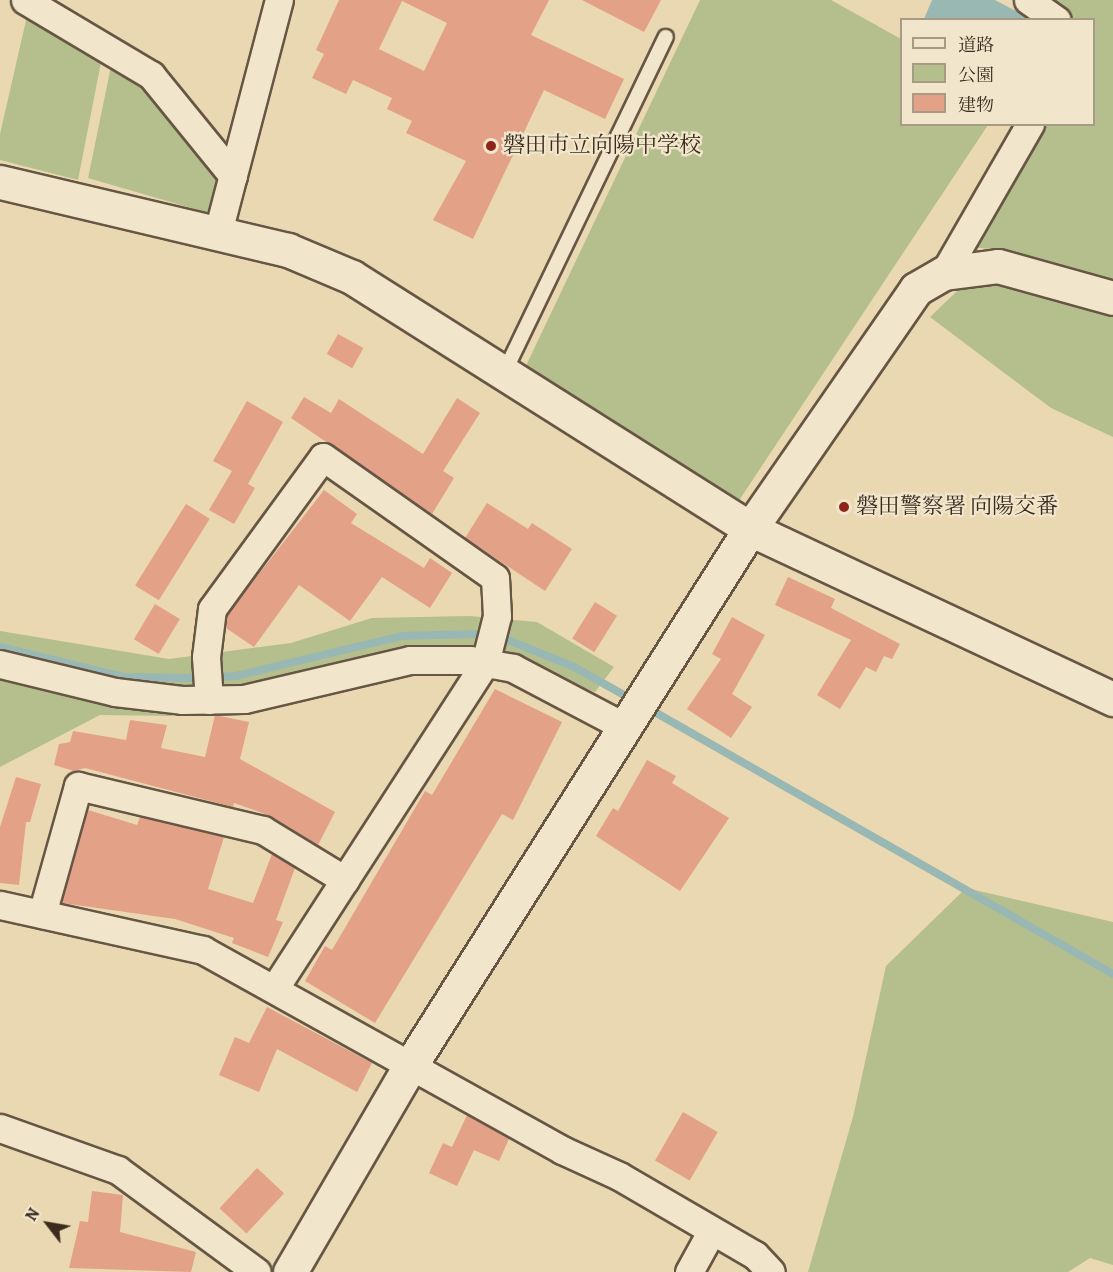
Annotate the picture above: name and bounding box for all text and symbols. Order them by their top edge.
legend [900,18,1095,126]
text: 道路 [958,33,994,57]
text: 公園 [958,63,994,87]
text: 建物 [958,93,994,117]
place label: 磐田市立向陽中学校 [503,133,701,159]
marker: 磐田市立向陽中学校 [484,139,498,153]
place label: 磐田警察署 向陽交番 [856,494,1058,520]
marker: 磐田警察署 向陽交番 [837,500,851,514]
north arrow [18,1194,78,1254]
text: N [20,1204,45,1225]

